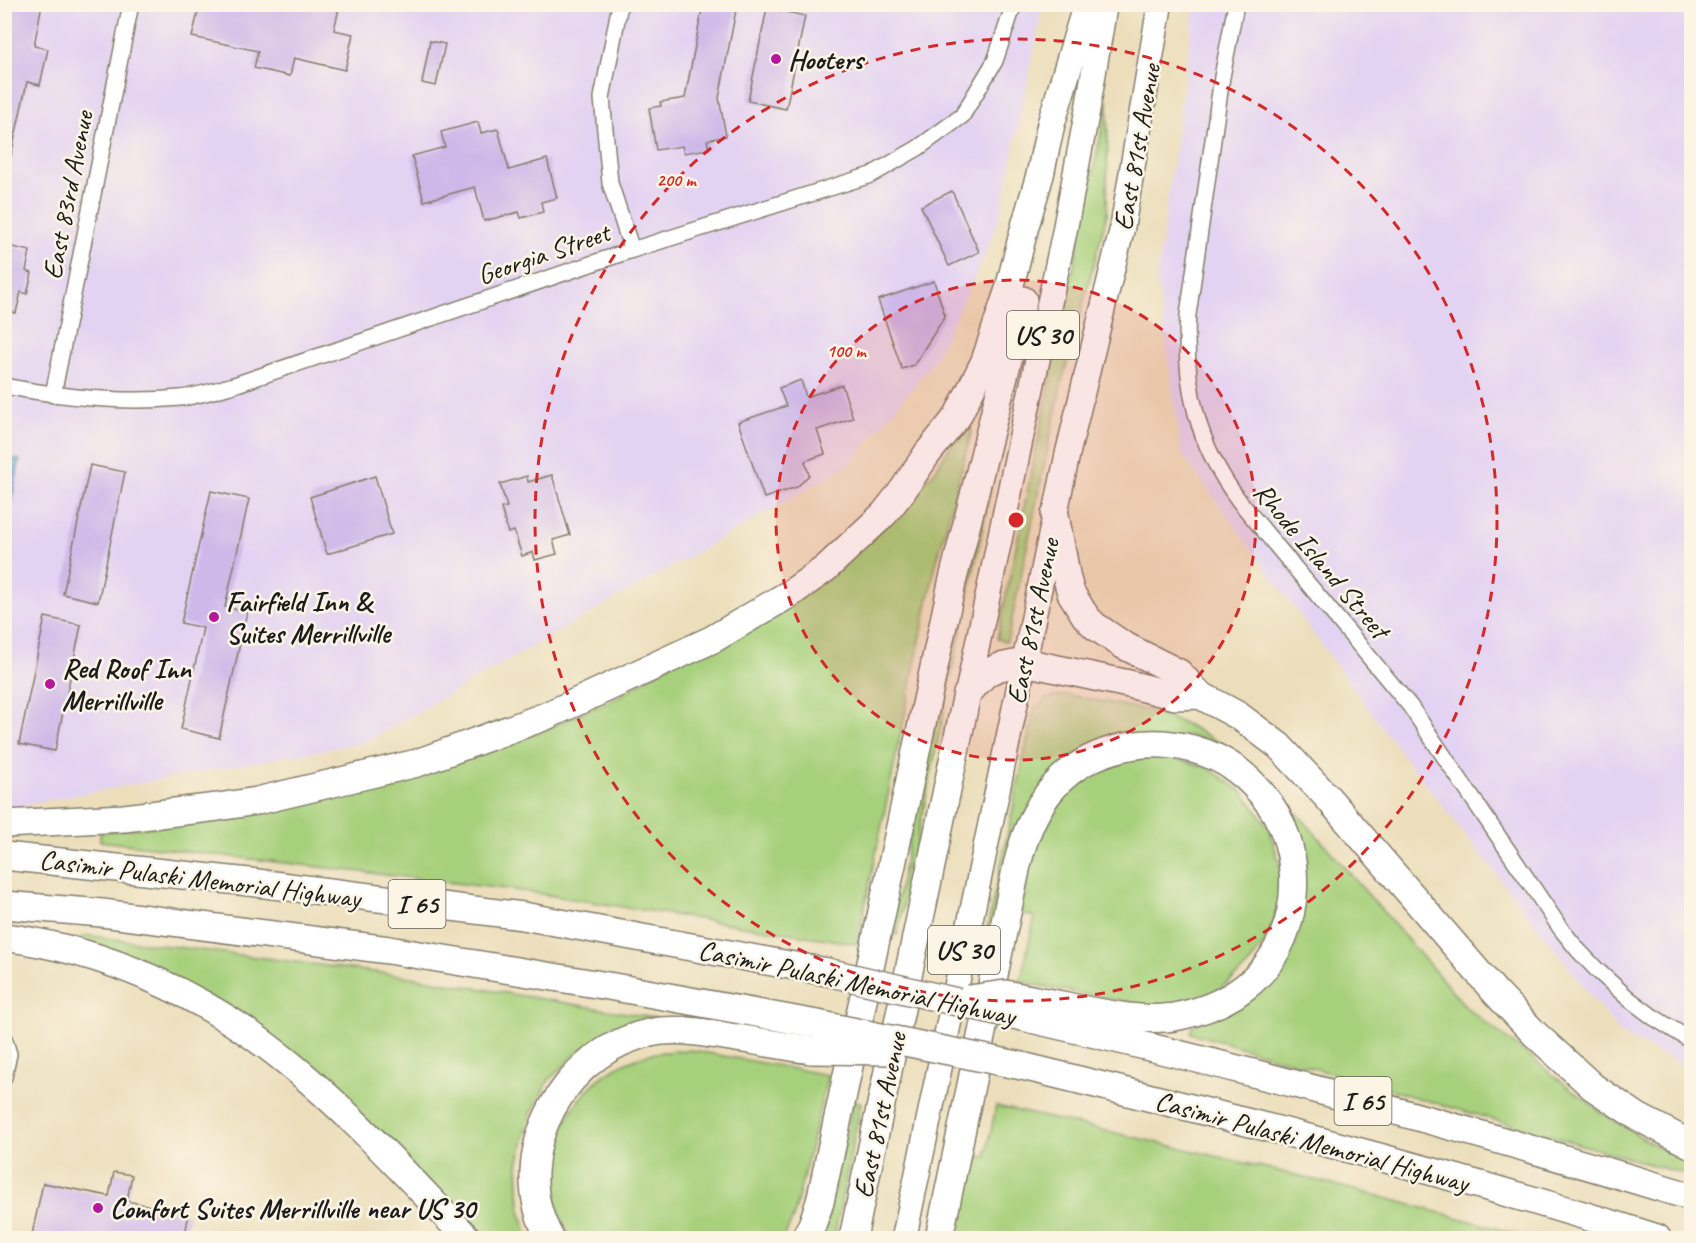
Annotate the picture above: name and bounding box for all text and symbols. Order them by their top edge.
place label: Hooters [788,42,866,77]
marker: Hooters [769,52,783,66]
street label: East 81st Avenue [1105,59,1169,233]
street label: East 83rd Avenue [34,106,101,282]
text: 200 m [657,169,697,191]
street label: Georgia Street [473,214,616,292]
road number: US 30 [1007,311,1079,359]
text: 100 m [827,340,867,362]
street label: Rhode Island Street [1246,475,1399,648]
centre of rings [1006,510,1026,530]
street label: East 81st Avenue [998,533,1067,707]
place label: Fairfield Inn & Suites Merrillville [226,584,392,651]
marker: Fairfield Inn & Suites Merrillville [207,610,221,624]
place label: Red Roof Inn Merrillville [62,651,192,718]
marker: Red Roof Inn Merrillville [43,677,57,691]
street label: Casimir Pulaski Memorial Highway [37,841,365,916]
road number: I 65 [388,880,446,928]
road number: US 30 [928,926,1000,974]
street label: Casimir Pulaski Memorial Highway [695,932,1021,1034]
street label: East 81st Avenue [845,1027,914,1201]
road number: I 65 [1334,1077,1392,1125]
street label: Casimir Pulaski Memorial Highway [1151,1083,1475,1201]
place label: Comfort Suites Merrillville near US 30 [110,1191,478,1226]
marker: Comfort Suites Merrillville near US 30 [91,1201,105,1215]

